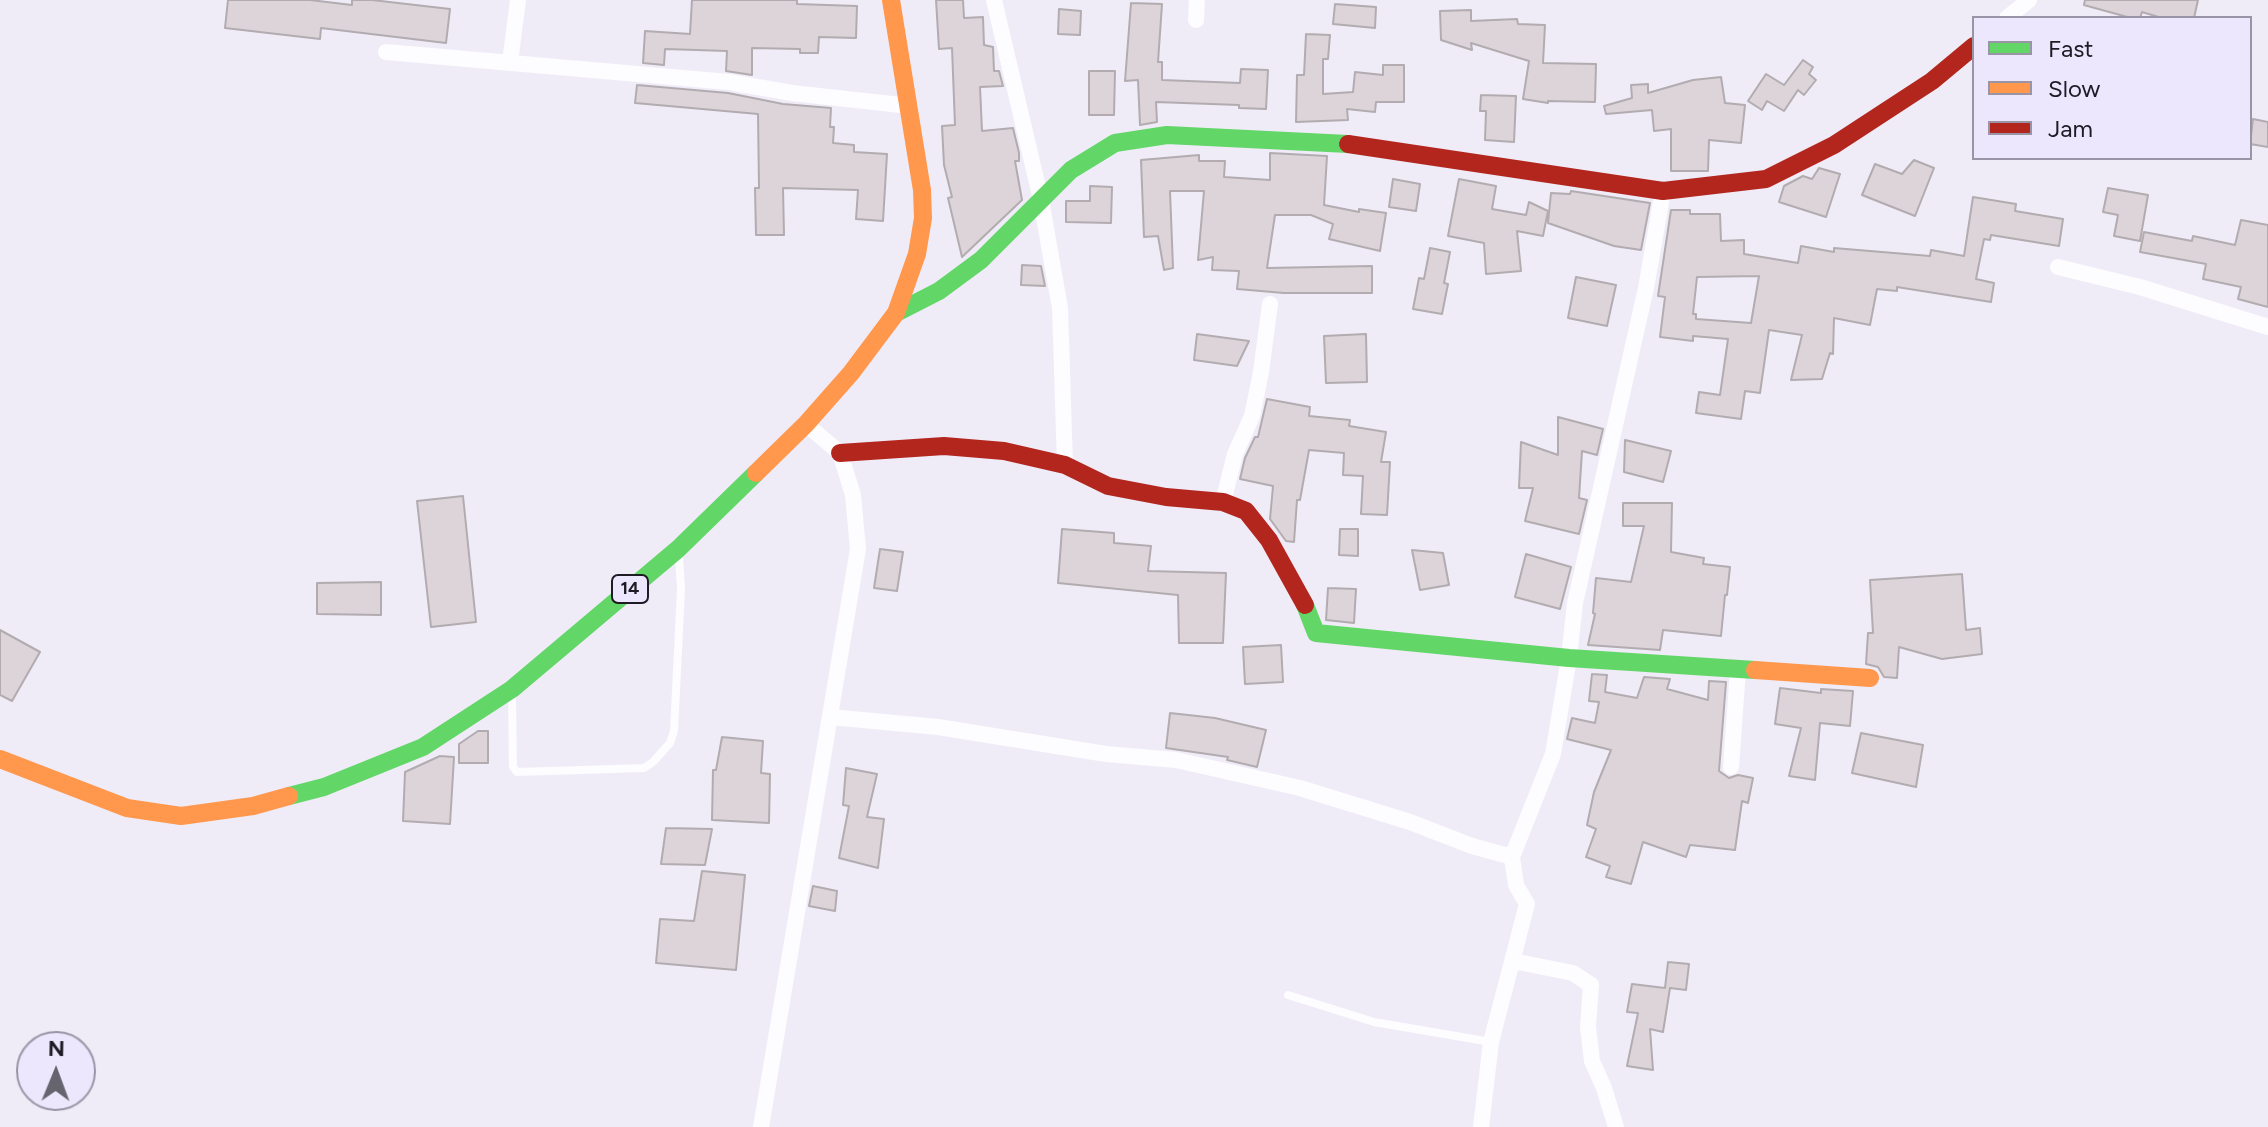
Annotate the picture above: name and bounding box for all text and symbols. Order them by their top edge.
legend [1972,16,2252,160]
text: Fast [2048,34,2093,63]
text: Slow [2048,74,2100,103]
text: Jam [2048,114,2093,143]
road number: 14 [612,575,648,603]
north arrow [16,1031,96,1111]
text: N [48,1035,65,1062]

